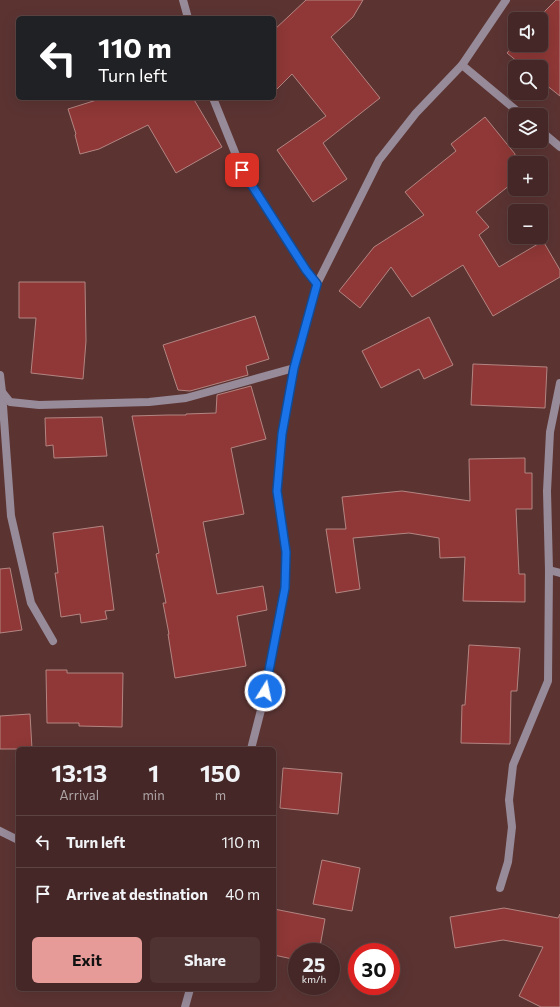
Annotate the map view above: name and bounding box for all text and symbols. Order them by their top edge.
map controls [508,12,548,244]
button: sound [508,12,548,52]
text: 110 m [98,30,172,64]
icon: left [32,32,84,84]
button: search [508,60,548,100]
text: Turn left [98,64,167,86]
button: layers [508,108,548,148]
pin [225,153,259,187]
button: + [508,156,548,196]
icon: arrive [231,159,253,181]
button: − [508,204,548,244]
position arrow [244,670,286,712]
text: 13:13 [51,758,107,787]
text: 1 [148,758,159,787]
text: 150 [200,758,241,787]
text: Arrival [60,787,99,803]
text: min [143,787,165,803]
text: m [215,787,226,803]
icon: left [32,831,54,853]
text: Turn left [66,833,125,851]
text: 110 m [221,833,260,851]
icon: arrive [32,883,54,905]
text: Arrive at destination [66,885,208,903]
text: 40 m [225,885,260,903]
button: Exit [32,937,142,983]
button: Share [150,937,260,983]
speed limit sign: 30 [348,943,400,995]
text: 25 [302,952,326,976]
text: km/h [302,973,326,985]

